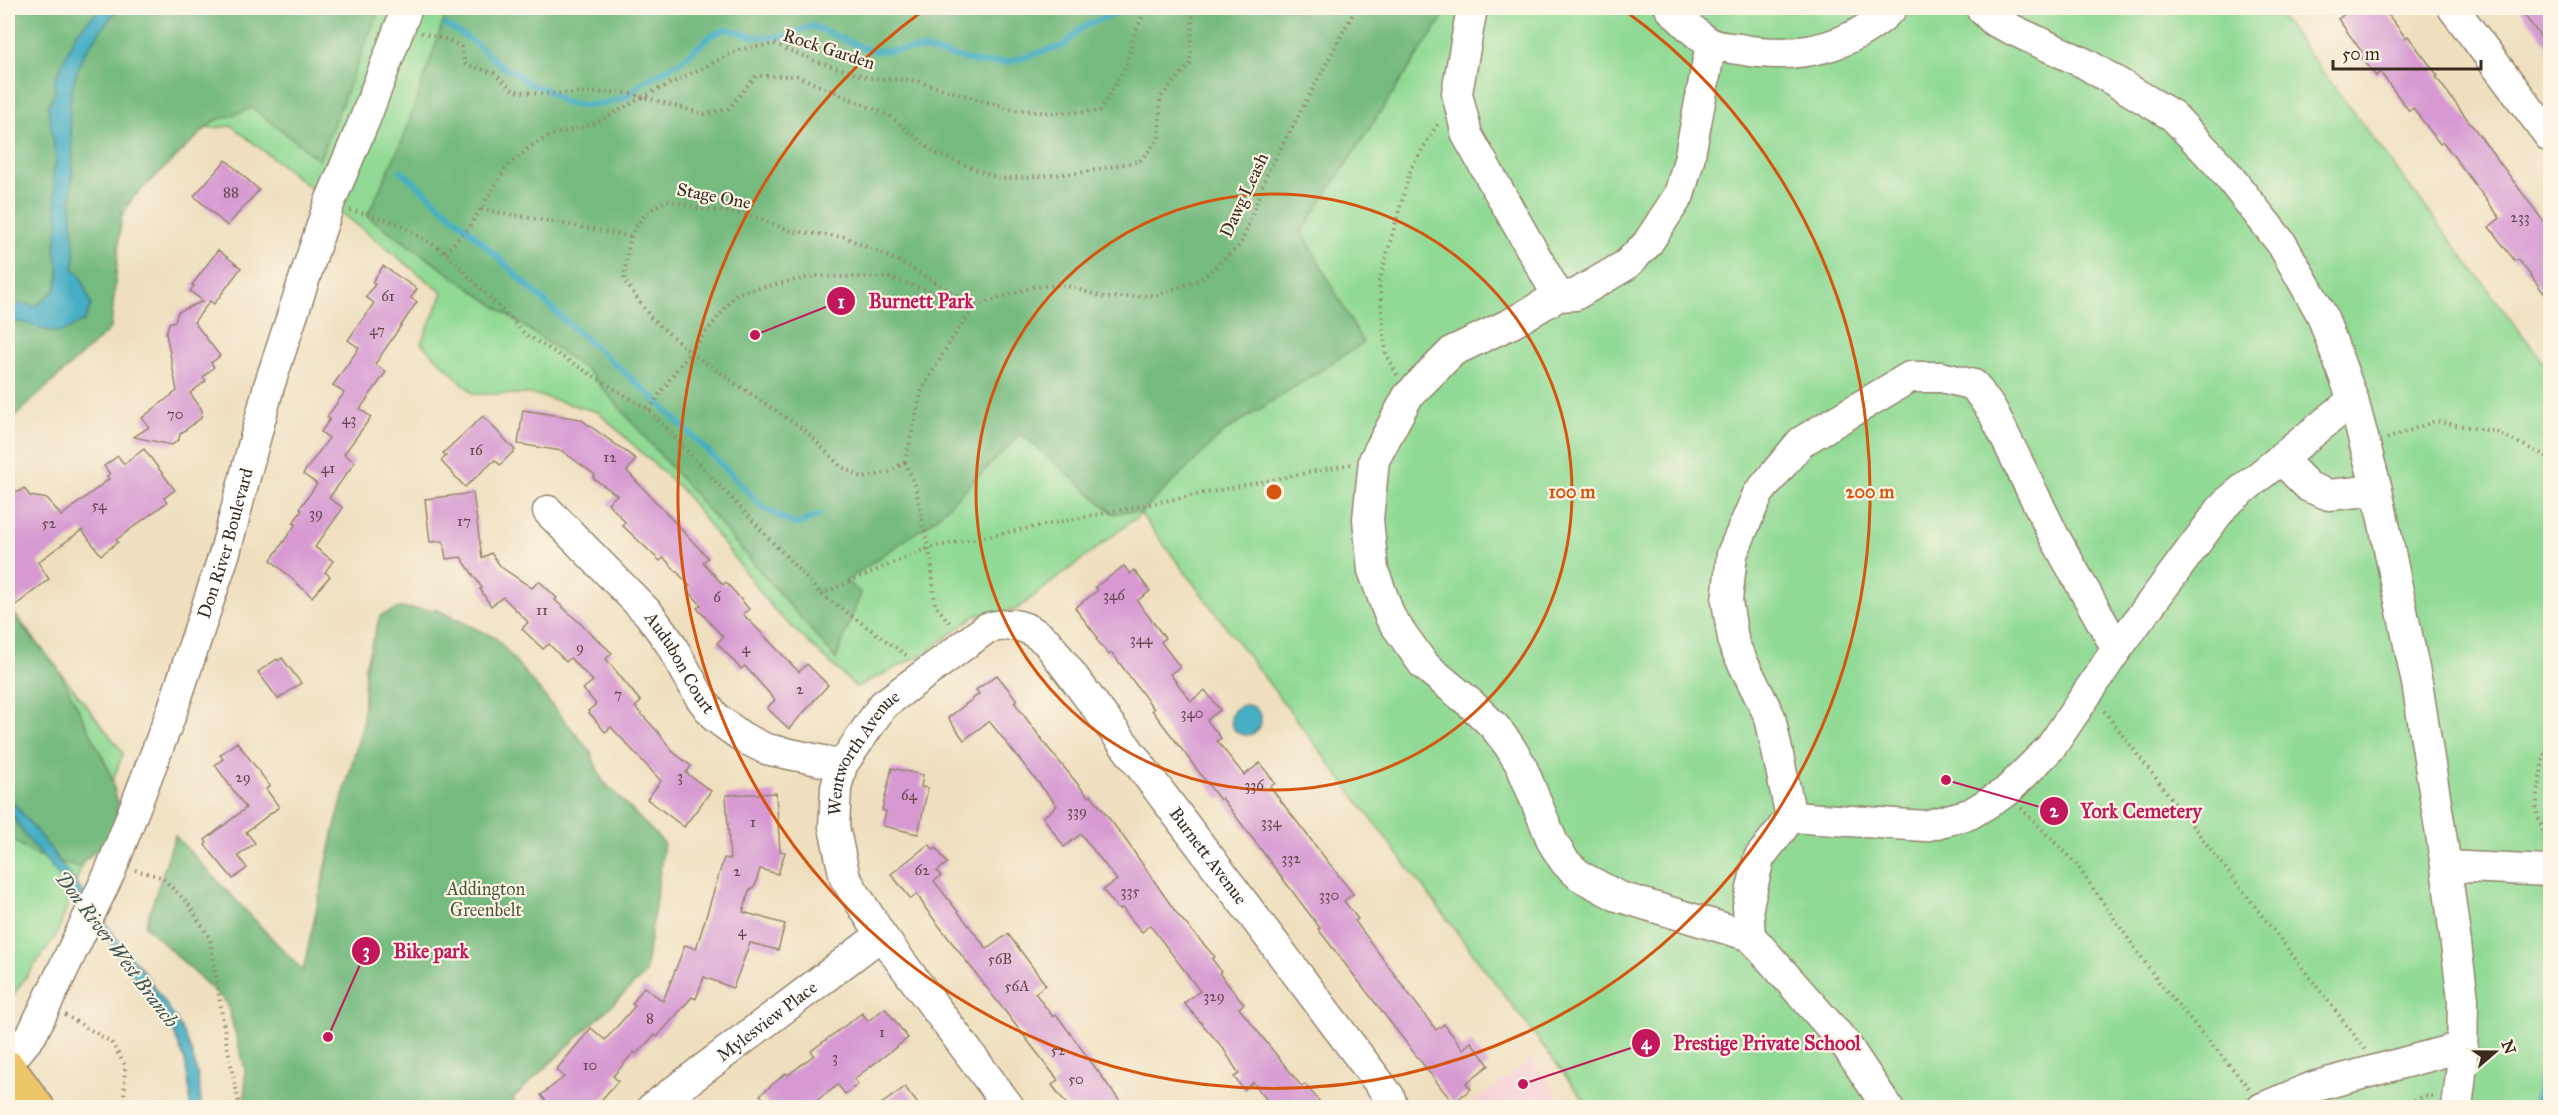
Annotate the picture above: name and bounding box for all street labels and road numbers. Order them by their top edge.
street label: Rock Garden [780,24,878,74]
street label: Dawg Leash [1215,149,1274,241]
street label: Stage One [675,178,753,215]
street label: Don River Boulevard [193,466,258,621]
street label: Audubon Court [639,607,720,719]
street label: Wentworth Avenue [824,685,904,816]
street label: Burnett Avenue [1164,803,1252,909]
street label: Mylesview Place [712,976,821,1066]

